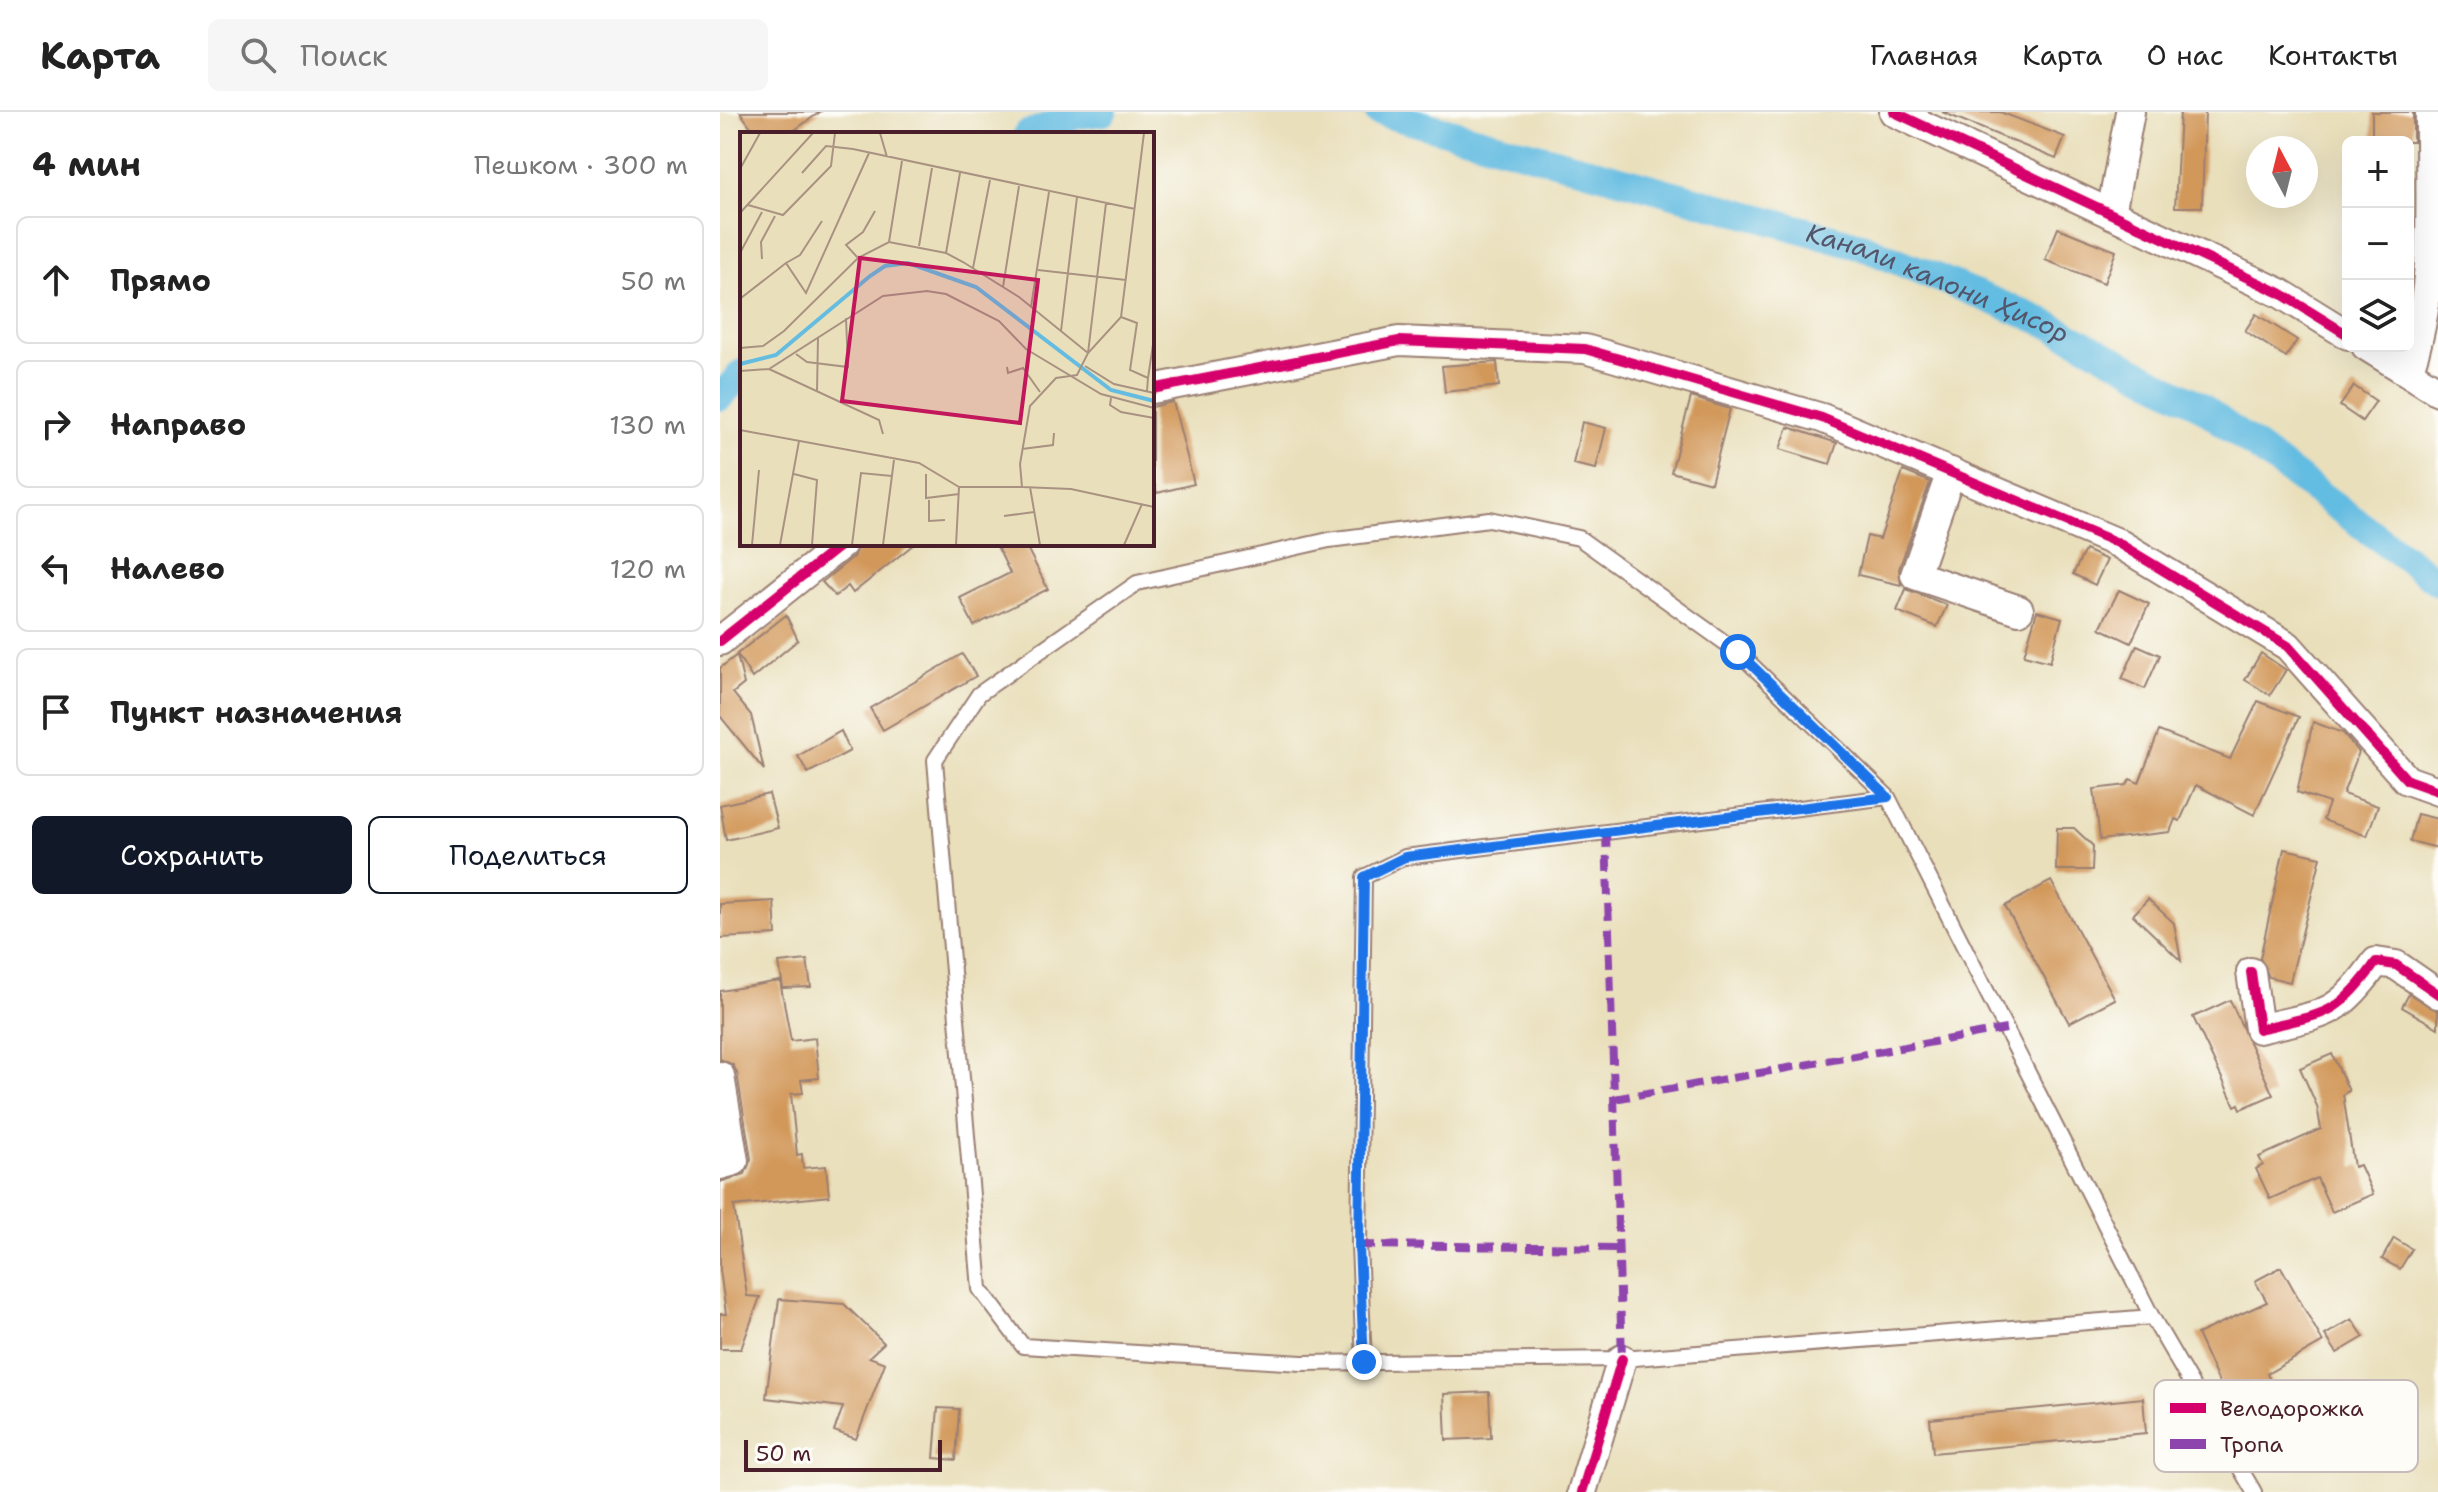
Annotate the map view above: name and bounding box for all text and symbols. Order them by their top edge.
search box [208,19,768,91]
text: Карта [40,30,160,81]
icon: search [236,33,280,77]
text: Поиск [300,35,388,76]
text: Главная [1870,36,1978,74]
text: Карта [2022,36,2102,74]
text: О нас [2146,36,2224,74]
text: Контакты [2268,36,2398,74]
inset map [740,132,1154,546]
north arrow [2246,136,2318,208]
map controls [2342,136,2414,352]
button: + [2342,136,2414,208]
text: 4 мин [32,141,141,187]
text: Пешком · 300 m [474,147,688,182]
button: − [2342,208,2414,280]
water label: Канали калони Ҳисор [1803,214,2076,350]
icon: ahead [34,258,78,302]
text: Прямо [110,260,211,301]
text: 50 m [621,263,686,298]
button: layers [2342,280,2414,352]
icon: right [34,402,78,446]
text: Направо [110,404,246,445]
text: 130 m [609,407,686,442]
icon: left [34,546,78,590]
text: Налево [110,548,225,589]
text: 120 m [610,551,686,586]
route start [1720,634,1756,670]
icon: arrive [34,690,78,734]
text: Пункт назначения [110,692,402,733]
button: Сохранить [32,816,352,894]
button: Поделиться [368,816,688,894]
route end [1346,1344,1382,1380]
legend [2154,1380,2418,1472]
text: Велодорожка [2220,1394,2364,1423]
text: Тропа [2220,1430,2284,1459]
scale bar [744,1436,942,1472]
text: 50 m [756,1439,811,1468]

